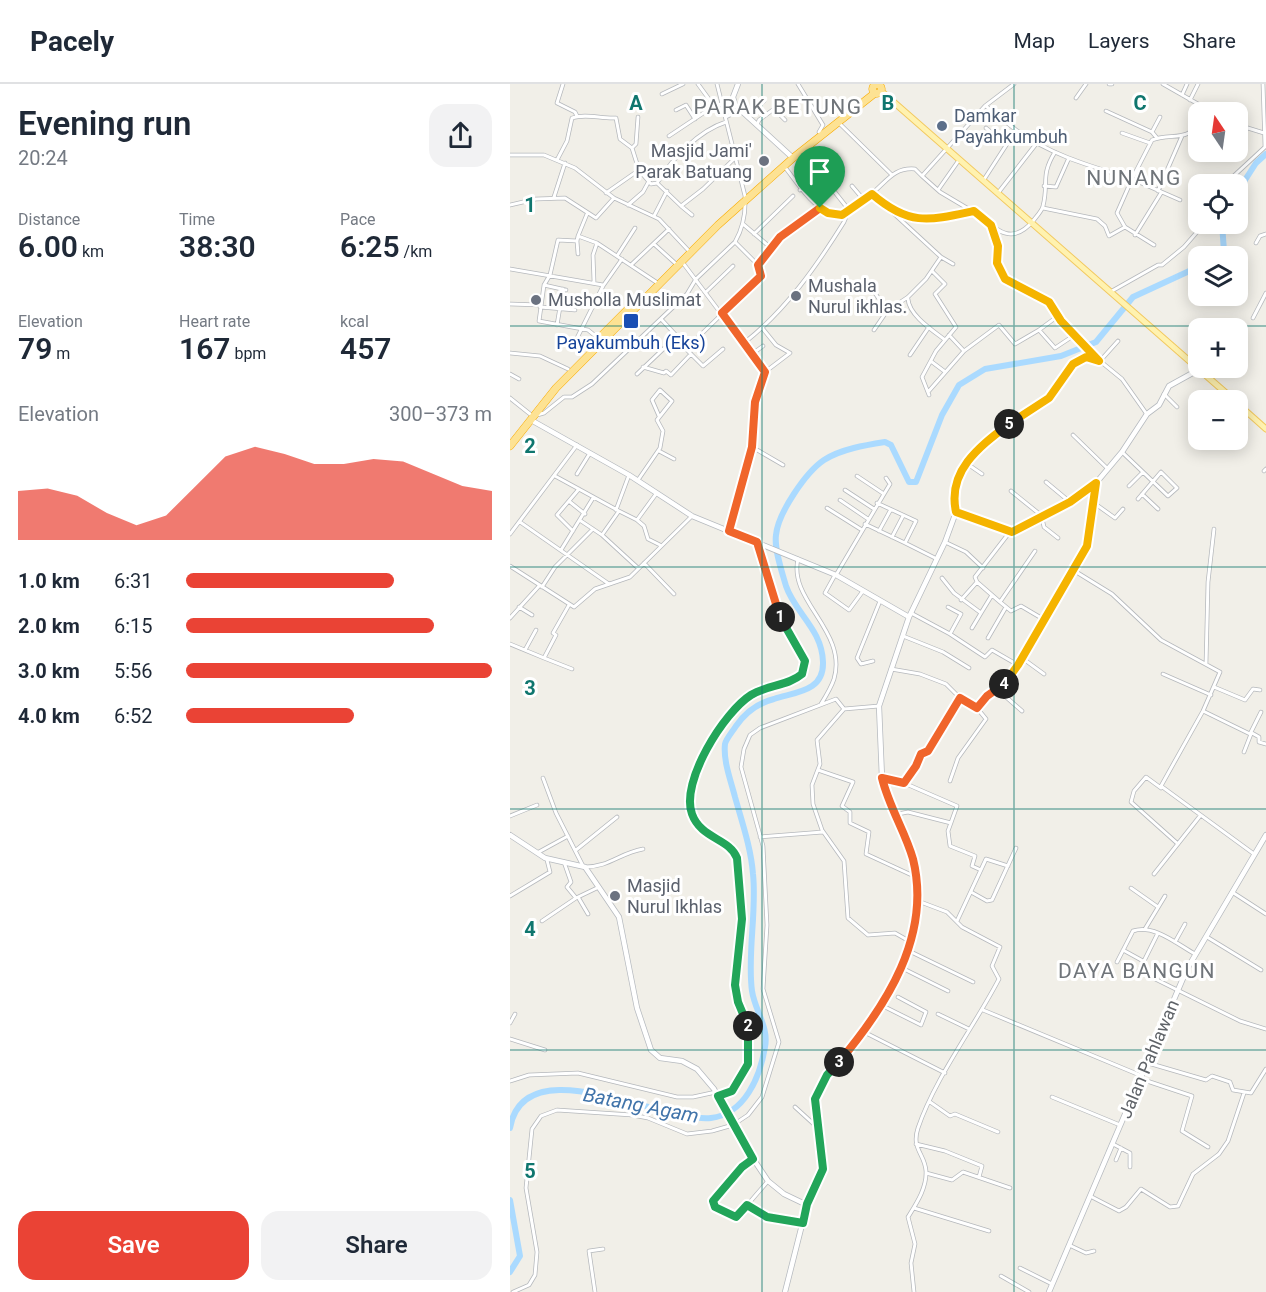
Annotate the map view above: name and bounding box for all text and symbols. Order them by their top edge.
text: Pacely [30,25,114,58]
text: Map [1013,29,1055,53]
text: Layers [1088,29,1149,53]
text: Share [1182,29,1236,53]
text: A [629,91,643,115]
text: B [882,91,894,115]
text: C [1133,91,1147,115]
district label: PARAK BETUNG [693,95,863,119]
north arrow [1188,102,1248,162]
map controls [1188,102,1248,450]
text: Evening run [18,104,191,143]
button: share [429,104,492,167]
place label: Damkar Payahkumbuh [954,105,1068,147]
marker: Damkar Payahkumbuh [935,119,949,133]
place label: Masjid Jami' Parak Batuang [635,140,752,182]
text: 20:24 [18,146,68,170]
pin [794,146,845,208]
marker: Masjid Jami' Parak Batuang [757,154,771,168]
icon: arrive [803,155,836,188]
district label: NUNANG [1086,166,1182,190]
button: locate [1188,174,1248,234]
text: 1 [524,193,536,217]
text: Distance [18,210,80,229]
text: Time [179,210,215,229]
text: Pace [340,210,376,229]
text: 6.00 [18,229,78,264]
text: 38:30 [179,229,256,264]
text: 6:25 [340,229,400,264]
text: km [78,242,104,261]
text: /km [400,242,432,261]
button: layers [1188,246,1248,306]
place label: Mushala Nurul ikhlas. [808,275,907,317]
place label: Musholla Muslimat [548,289,701,310]
marker: Mushala Nurul ikhlas. [789,289,803,303]
marker: Musholla Muslimat [529,293,543,307]
text: Elevation [18,312,83,331]
text: Heart rate [179,312,250,331]
text: kcal [340,312,369,331]
marker: Payakumbuh (Eks) [622,312,640,330]
button: + [1188,318,1248,378]
text: 79 [18,331,52,366]
text: 167 [179,331,230,366]
text: 457 [340,331,391,366]
place label: Payakumbuh (Eks) [556,332,706,354]
text: m [52,344,70,363]
text: bpm [230,344,266,363]
button: − [1188,390,1248,450]
text: Elevation [18,402,99,426]
text: 300–373 m [389,402,492,426]
pin: 5 [994,409,1024,439]
text: 5 [1004,414,1014,433]
text: 2 [524,434,536,458]
text: 1.0 km [18,569,80,593]
text: 6:31 [114,569,153,593]
pin: 1 [765,602,795,632]
text: 1 [775,607,785,626]
text: 2.0 km [18,614,80,638]
text: 6:15 [114,614,153,638]
text: 3.0 km [18,659,80,683]
text: 5:56 [114,659,153,683]
pin: 4 [989,669,1019,699]
text: 4 [999,674,1009,693]
text: 3 [524,676,536,700]
text: 4.0 km [18,704,80,728]
text: 6:52 [114,704,153,728]
place label: Masjid Nurul Ikhlas [627,875,722,917]
marker: Masjid Nurul Ikhlas [608,889,622,903]
text: 4 [524,917,536,941]
district label: DAYA BANGUN [1058,959,1216,983]
street label: Jalan Pahlawan [1114,996,1183,1121]
pin: 2 [733,1011,763,1041]
text: 2 [743,1016,753,1035]
pin: 3 [824,1047,854,1077]
text: 3 [834,1052,844,1071]
water label: Batang Agam [581,1082,701,1128]
text: 5 [524,1159,536,1183]
button: Save [18,1211,249,1280]
button: Share [261,1211,492,1280]

